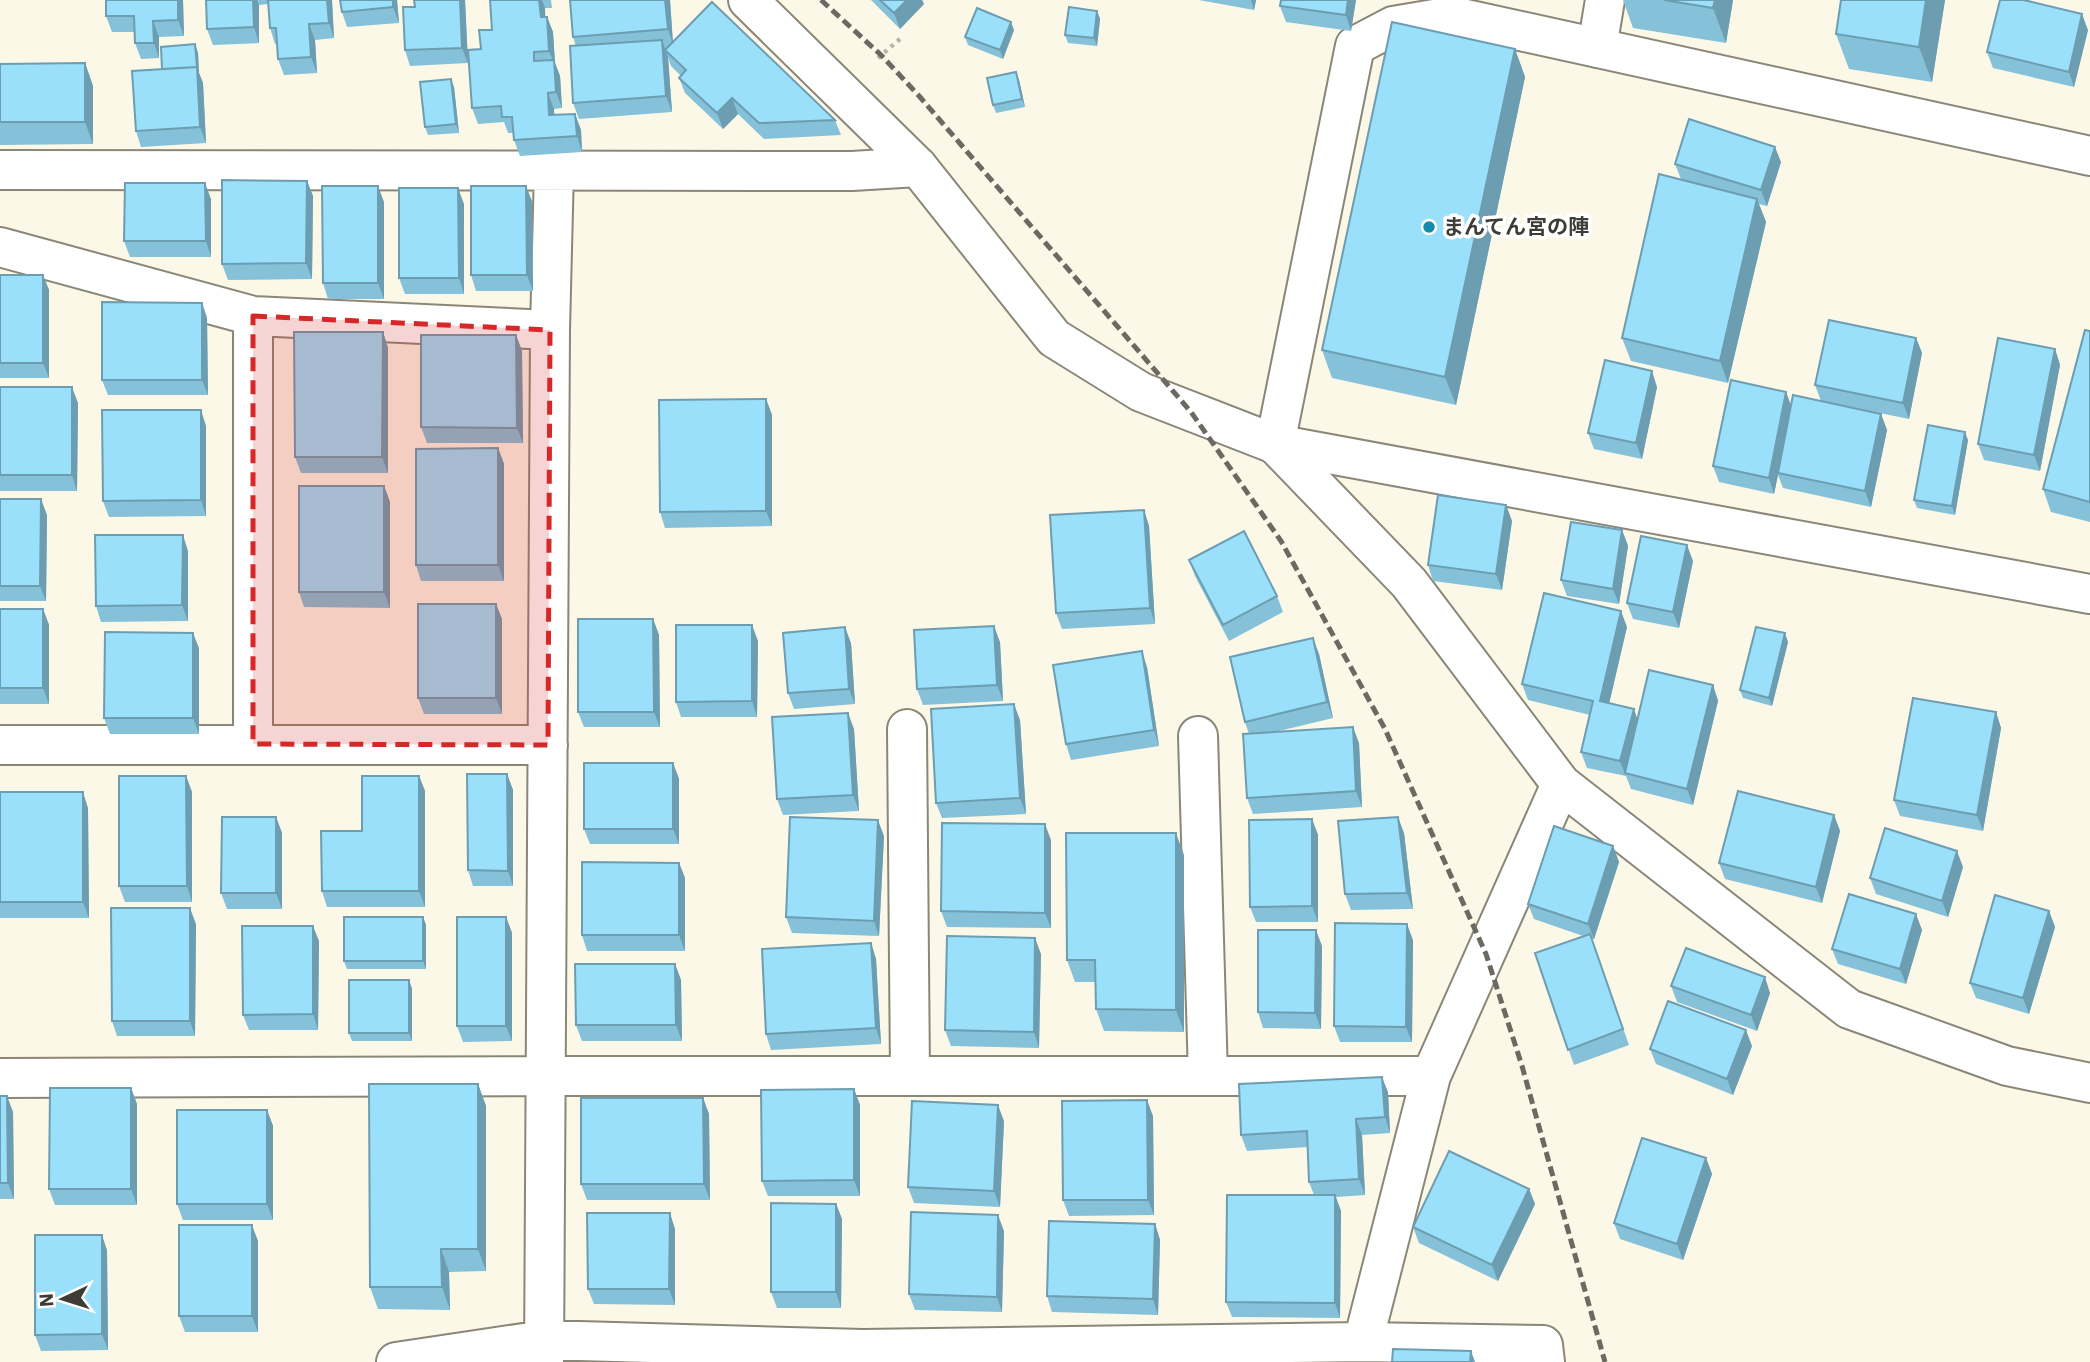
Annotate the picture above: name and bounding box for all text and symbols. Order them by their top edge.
place label: まんてん宮の陣 [1443,212,1589,240]
marker: まんてん宮の陣 [1421,219,1437,235]
north arrow [28,1264,98,1334]
text: N [34,1292,58,1308]

